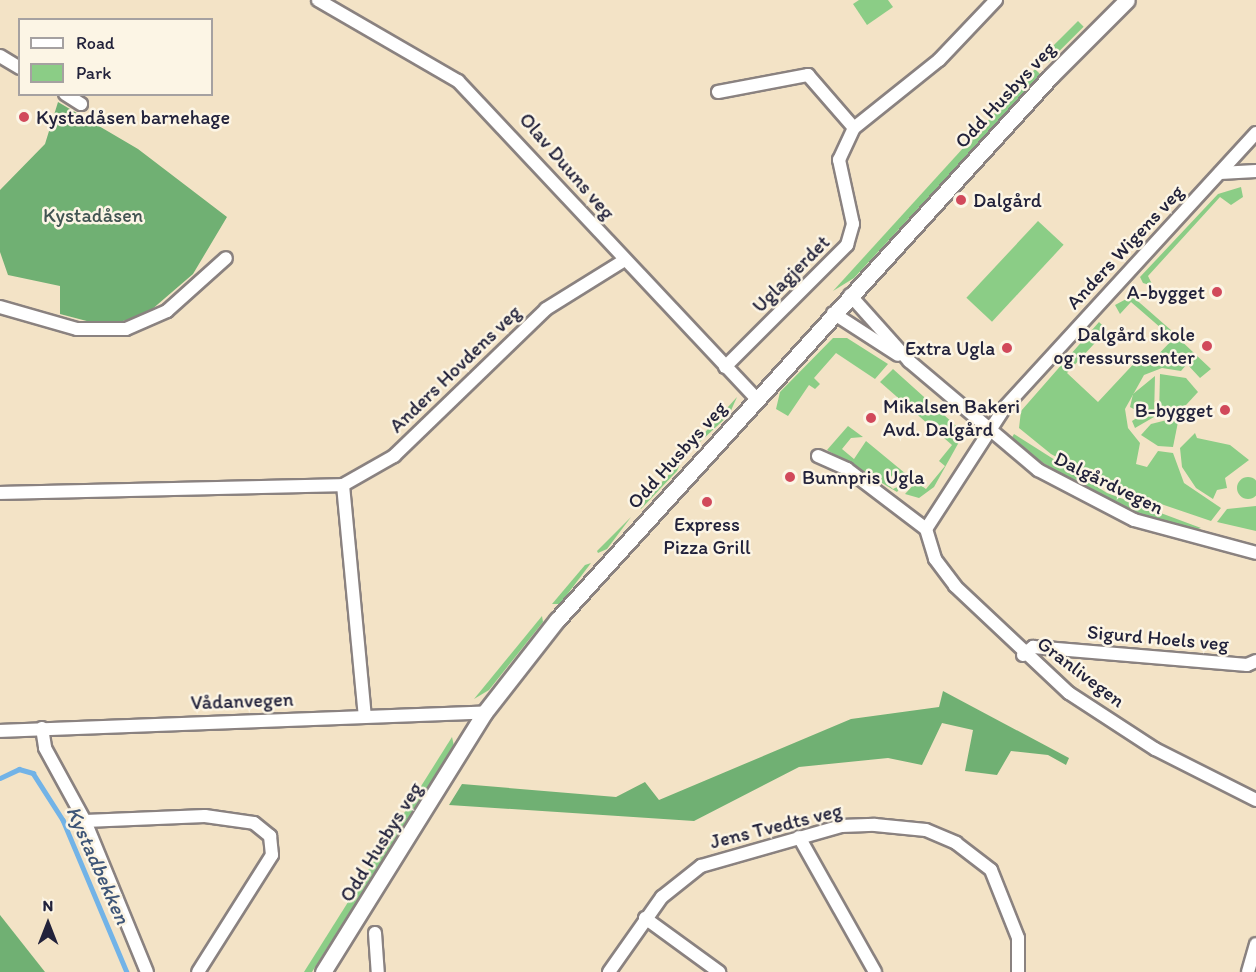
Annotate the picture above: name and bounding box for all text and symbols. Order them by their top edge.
legend [18,18,213,96]
text: Road [76,32,115,54]
street label: Odd Husbys veg [950,37,1060,153]
text: Park [76,62,111,84]
place label: Kystadåsen barnehage [36,105,231,129]
street label: Olav Duuns veg [514,108,620,224]
marker: Kystadåsen barnehage [17,110,31,124]
street label: Anders Wigens veg [1061,180,1189,314]
place label: Dalgård [973,188,1042,212]
marker: Dalgård [954,193,968,207]
park label: Kystadåsen [43,203,143,227]
street label: Uglagjerdet [747,230,835,318]
place label: A-bygget [1127,280,1205,304]
marker: A-bygget [1210,285,1224,299]
street label: Anders Hovdens veg [384,300,526,438]
place label: Dalgård skole og ressurssenter [1052,322,1195,369]
place label: Extra Ugla [905,336,995,360]
marker: Dalgård skole og ressurssenter [1200,339,1214,353]
marker: Extra Ugla [1000,341,1014,355]
place label: Mikalsen Bakeri Avd. Dalgård [883,394,1020,441]
street label: Odd Husbys veg [622,396,732,514]
place label: B-bygget [1135,398,1213,422]
marker: B-bygget [1218,403,1232,417]
marker: Mikalsen Bakeri Avd. Dalgård [864,411,878,425]
street label: Dalgårdvegen [1050,446,1168,520]
place label: Bunnpris Ugla [802,465,924,489]
marker: Bunnpris Ugla [783,470,797,484]
marker: Express Pizza Grill [700,495,714,509]
place label: Express Pizza Grill [663,512,751,559]
street label: Sigurd Hoels veg [1086,620,1230,656]
street label: Granlivegen [1032,631,1130,713]
street label: Vådanvegen [190,687,294,715]
street label: Odd Husbys veg [335,778,427,906]
street label: Jens Tvedts veg [709,798,843,854]
water label: Kystadbekken [61,802,135,928]
north arrow [18,894,78,954]
text: N [43,896,53,915]

